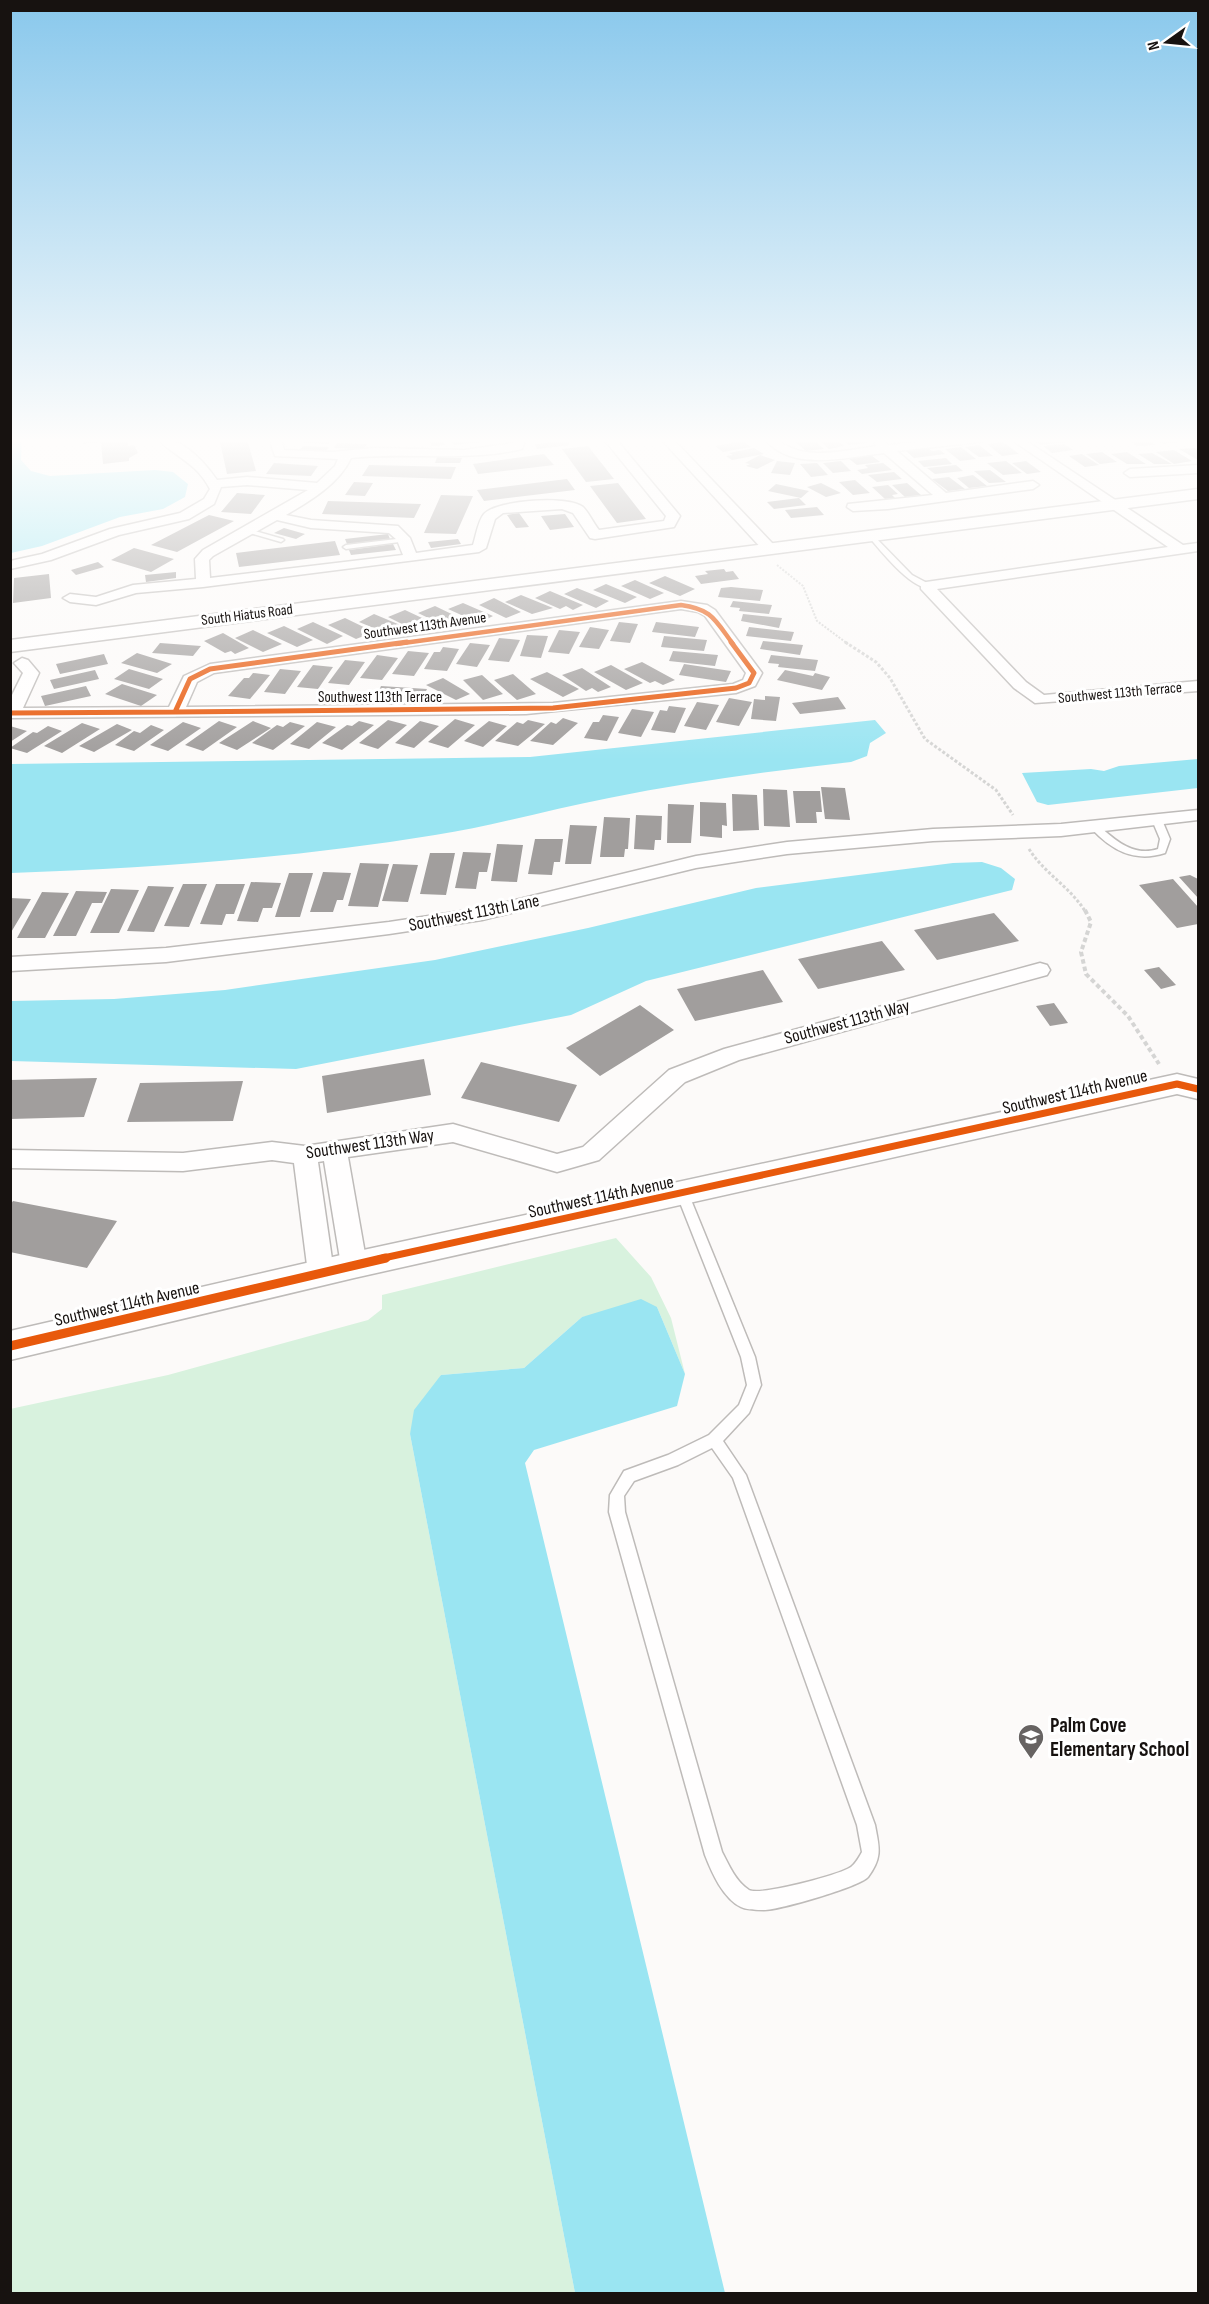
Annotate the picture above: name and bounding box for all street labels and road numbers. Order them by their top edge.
street label: South Hiatus Road [200,600,294,630]
street label: Southwest 113th Avenue [363,608,487,644]
street label: Southwest 113th Terrace [1057,678,1183,708]
street label: Southwest 113th Terrace [318,688,442,707]
street label: Southwest 113th Lane [407,890,541,936]
street label: Southwest 113th Way [782,995,912,1049]
street label: Southwest 114th Avenue [1000,1065,1150,1119]
street label: Southwest 113th Way [305,1125,435,1163]
street label: Southwest 114th Avenue [526,1171,676,1223]
street label: Southwest 114th Avenue [52,1277,202,1331]

